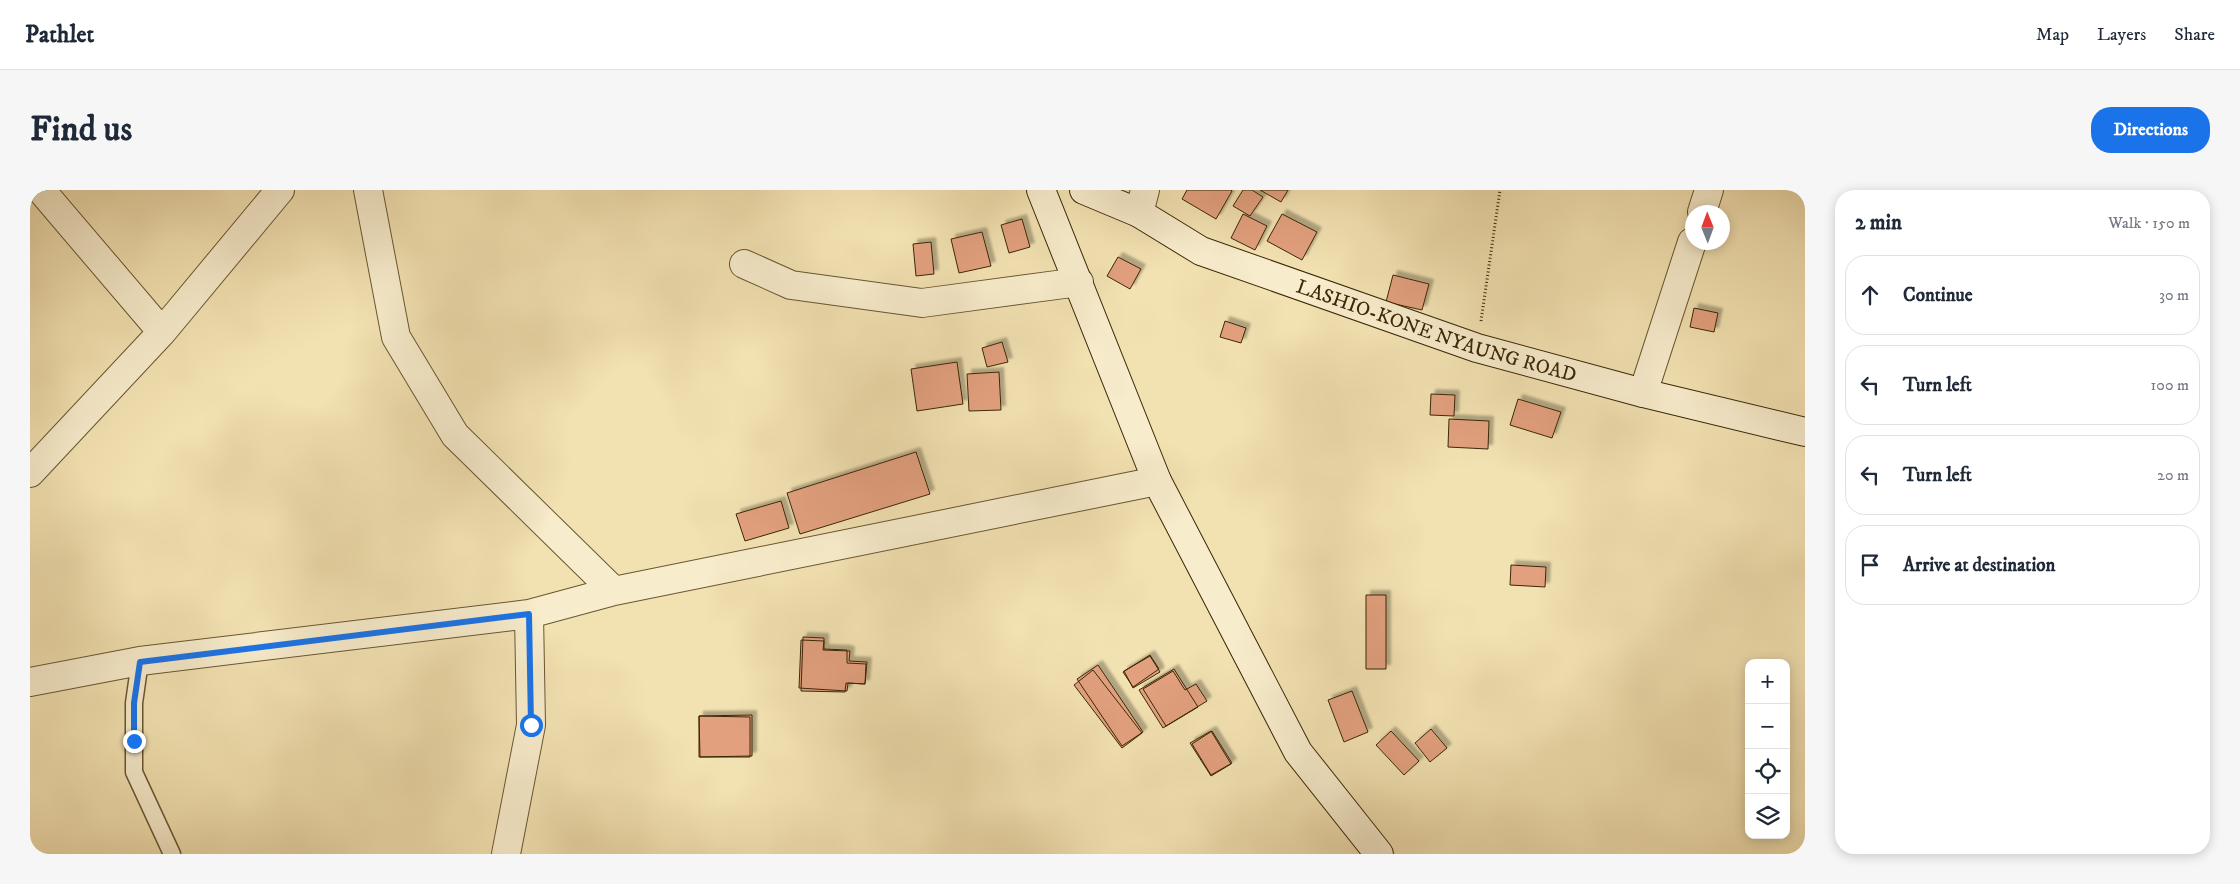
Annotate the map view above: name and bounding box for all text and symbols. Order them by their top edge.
text: Pathlet [25,20,94,50]
text: Map [2036,24,2069,46]
text: Layers [2097,24,2146,46]
text: Share [2174,24,2215,46]
button: Directions [2091,107,2210,153]
text: Find us [30,108,132,152]
north arrow [1685,205,1730,250]
text: 2 min [1855,210,1902,236]
text: Walk · 150 m [2108,213,2190,233]
street label: LASHIO-KONE NYAUNG ROAD [1293,274,1579,388]
icon: ahead [1856,281,1884,309]
text: Continue [1903,284,1973,307]
text: 30 m [2159,285,2189,305]
icon: left [1856,371,1884,399]
text: Turn left [1903,374,1972,397]
text: 100 m [2151,375,2189,395]
icon: left [1856,461,1884,489]
text: Turn left [1903,464,1972,487]
text: 20 m [2157,465,2189,485]
icon: arrive [1856,551,1884,579]
text: Arrive at destination [1903,554,2055,577]
map controls [1745,659,1790,839]
button: + [1745,659,1790,704]
button: − [1745,704,1790,749]
route start [520,714,543,737]
route end [123,730,146,753]
button: locate [1745,749,1790,794]
button: layers [1745,794,1790,839]

